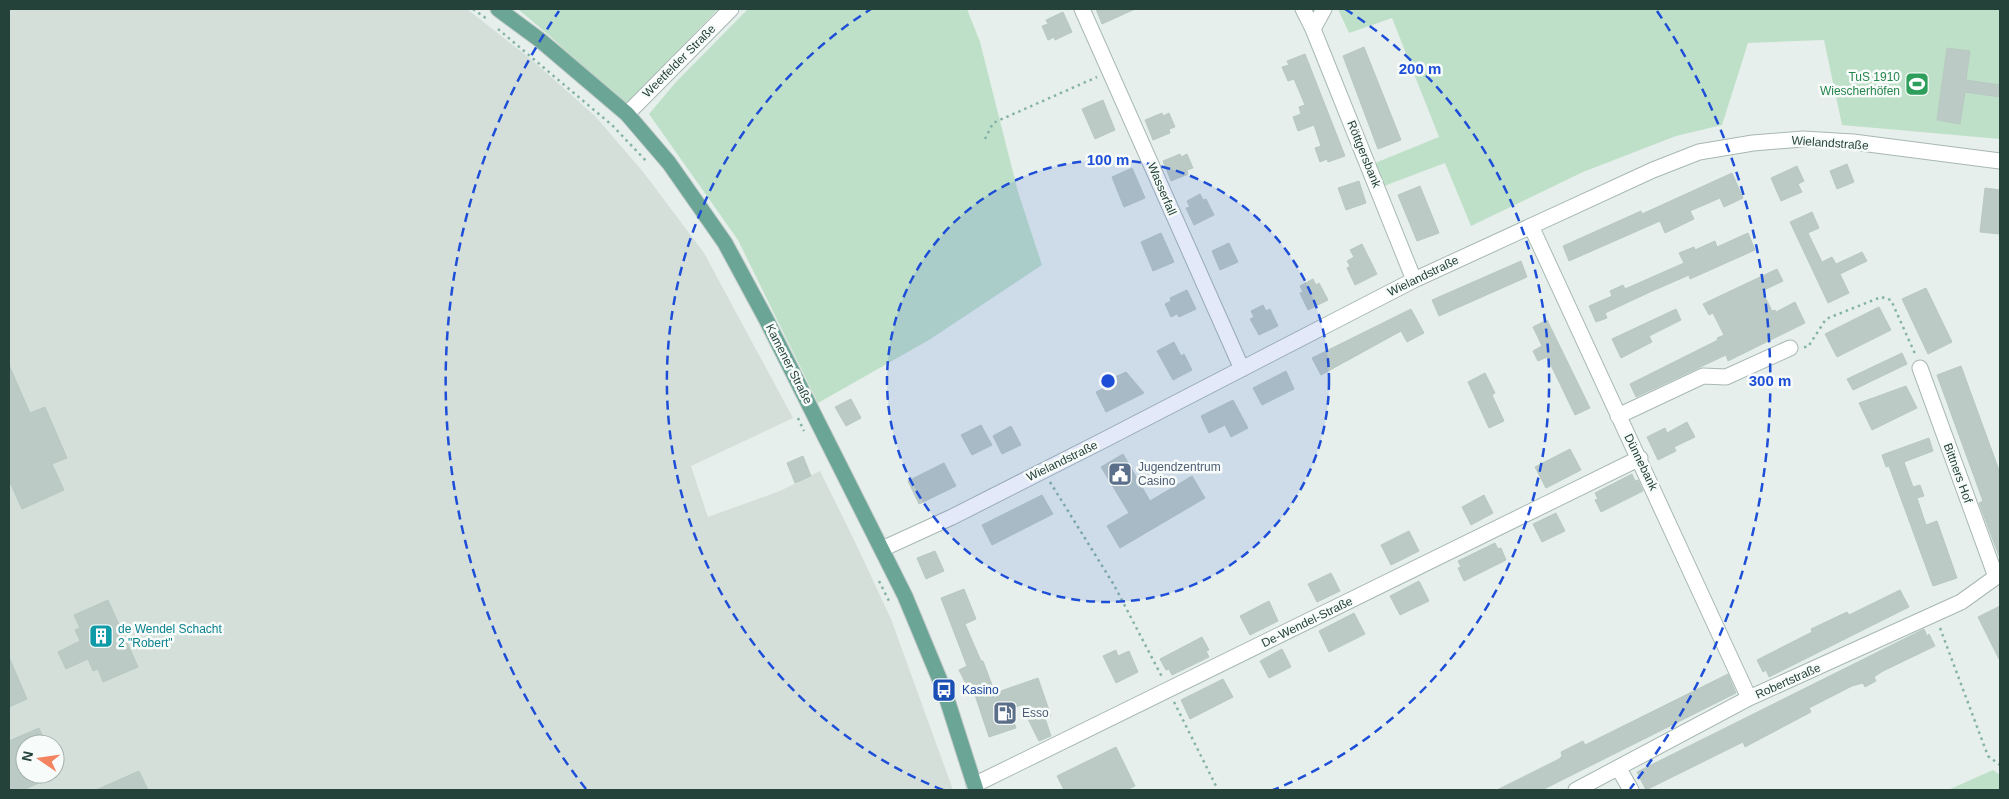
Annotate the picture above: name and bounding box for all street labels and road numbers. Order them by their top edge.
street label: Weetfelder Straße [640,21,719,100]
street label: Röttgersbank [1344,118,1384,191]
street label: Wielandstraße [1791,133,1869,153]
street label: Wasserfall [1145,161,1179,217]
street label: Wielandstraße [1385,253,1461,299]
street label: Kamener Straße [763,322,815,407]
street label: Dünnebank [1621,431,1661,494]
street label: Wielandstraße [1024,438,1100,484]
street label: Bittners Hof [1941,441,1976,505]
street label: De-Wendel-Straße [1259,594,1355,650]
street label: Robertstraße [1753,660,1823,702]

